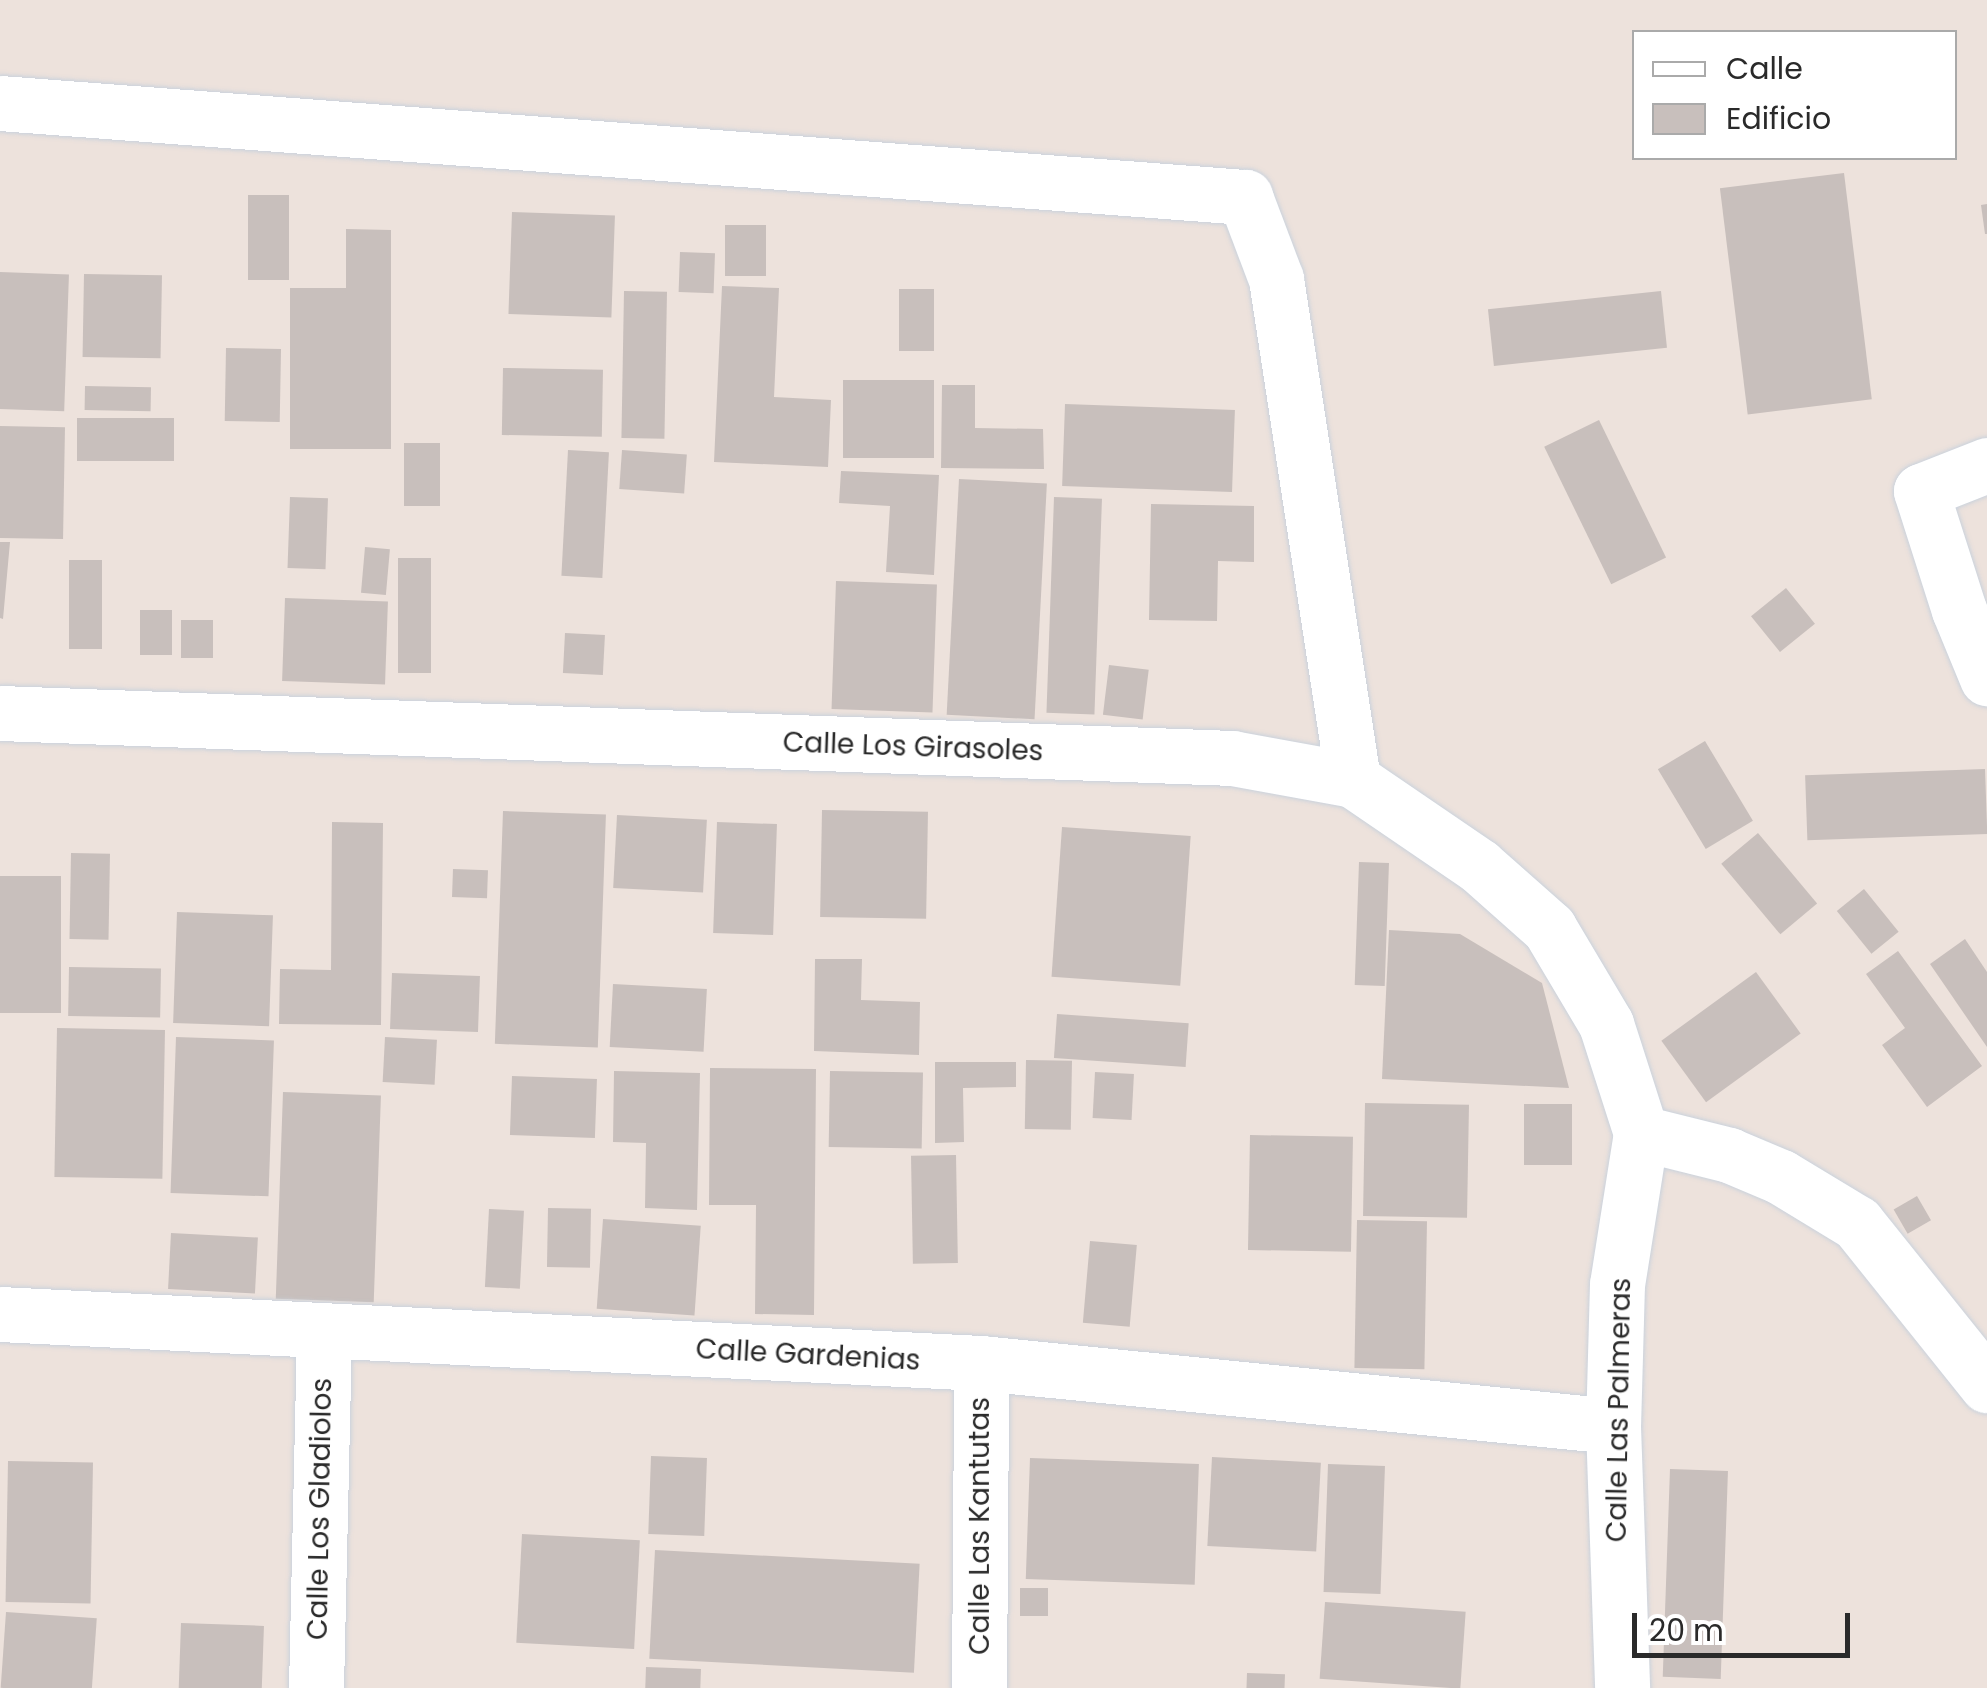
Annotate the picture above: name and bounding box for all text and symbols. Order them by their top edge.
legend [1632,30,1957,160]
text: Calle [1726,47,1803,90]
text: Edificio [1726,97,1831,140]
street label: Calle Los Girasoles [782,726,1044,768]
street label: Calle Las Palmeras [1600,1277,1638,1543]
street label: Calle Gardenias [695,1332,921,1378]
street label: Calle Los Gladiolos [301,1378,339,1640]
street label: Calle Las Kantutas [963,1397,997,1655]
scale bar [1637,1593,1854,1655]
text: 20 m [1649,1609,1724,1652]

